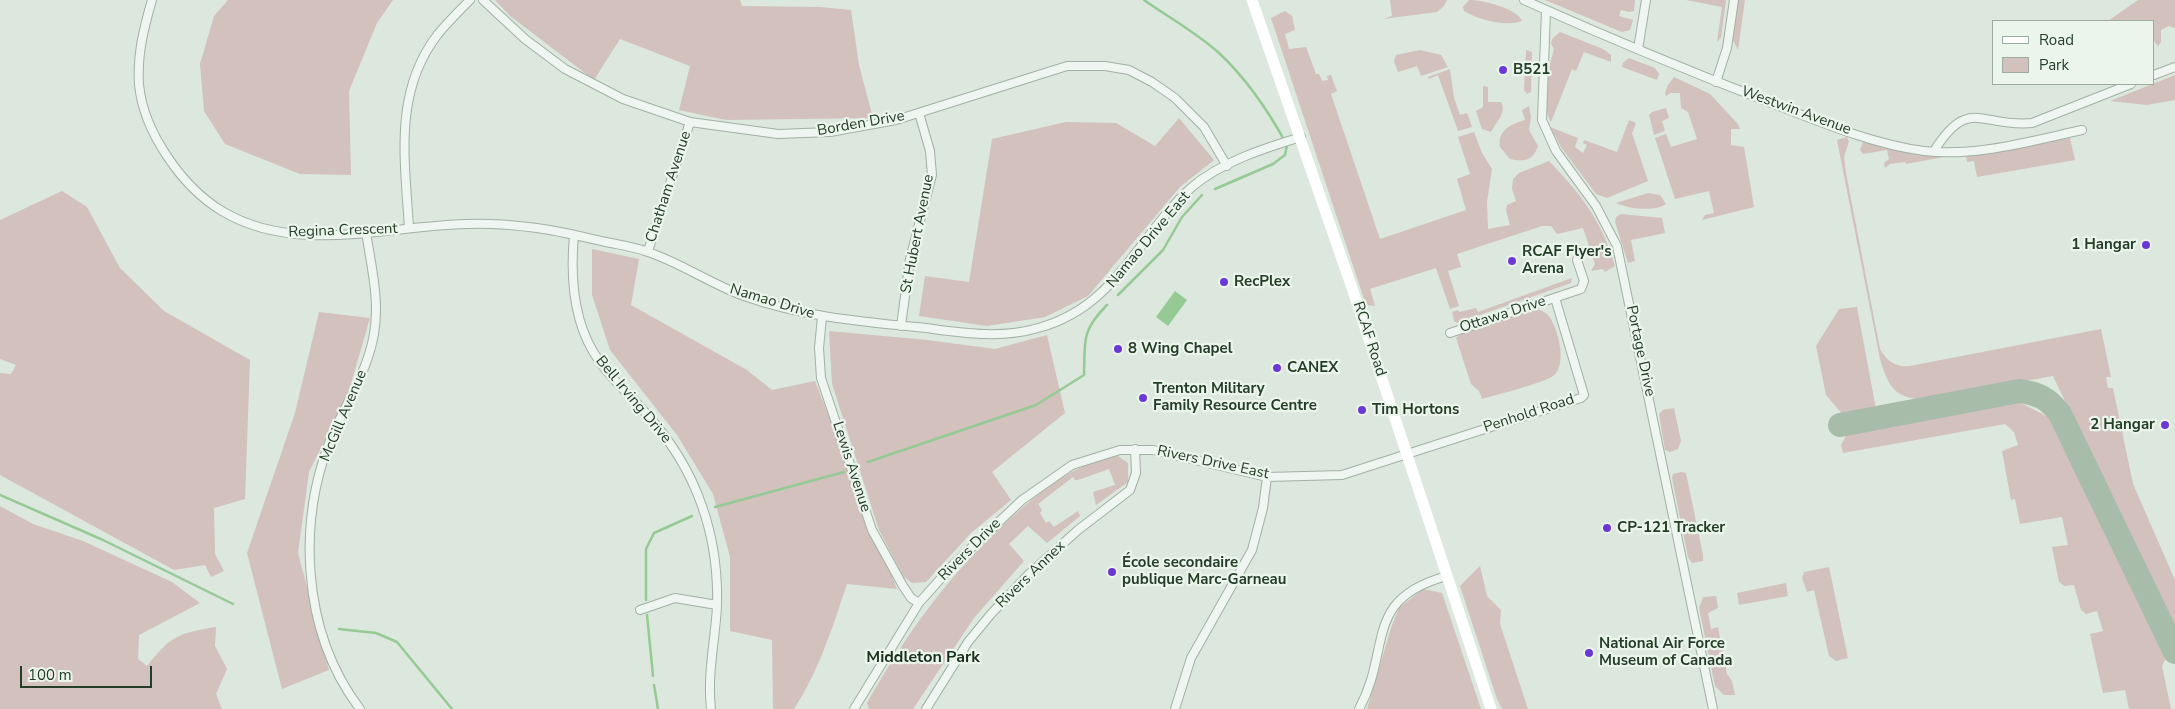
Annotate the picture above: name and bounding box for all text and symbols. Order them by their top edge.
legend [1992,20,2155,85]
text: Road [2039,30,2074,50]
text: Park [2039,55,2069,75]
place label: B521 [1513,61,1550,79]
marker: B521 [1497,64,1509,76]
street label: Westwin Avenue [1739,83,1853,139]
street label: Borden Drive [816,107,906,141]
street label: Chatham Avenue [643,129,695,245]
street label: St Hubert Avenue [898,173,938,295]
street label: Namao Drive East [1103,188,1195,292]
street label: Regina Crescent [288,220,398,242]
place label: 1 Hangar [2071,236,2136,254]
marker: 1 Hangar [2140,239,2152,251]
place label: RCAF Flyer's Arena [1522,243,1612,278]
marker: RCAF Flyer's Arena [1506,255,1518,267]
place label: RecPlex [1234,273,1290,291]
marker: RecPlex [1218,276,1230,288]
street label: Namao Drive [727,281,817,323]
street label: Ottawa Drive [1458,293,1548,337]
street label: RCAF Road [1348,299,1390,379]
street label: Portage Drive [1622,304,1658,398]
place label: 8 Wing Chapel [1128,340,1233,358]
marker: 8 Wing Chapel [1112,343,1124,355]
street label: Bell Irving Drive [591,353,675,447]
place label: CANEX [1287,359,1338,377]
marker: CANEX [1271,362,1283,374]
street label: McGill Avenue [317,367,371,465]
place label: Trenton Military Family Resource Centre [1153,380,1317,415]
street label: Penhold Road [1481,391,1577,437]
marker: Trenton Military Family Resource Centre [1137,392,1149,404]
place label: Tim Hortons [1372,401,1459,419]
marker: Tim Hortons [1356,404,1368,416]
place label: 2 Hangar [2090,416,2155,434]
street label: Lewis Avenue [828,419,874,515]
marker: 2 Hangar [2159,419,2171,431]
street label: Rivers Drive East [1155,442,1271,484]
street label: Rivers Drive [935,515,1005,585]
place label: CP-121 Tracker [1617,519,1725,537]
marker: CP-121 Tracker [1601,522,1613,534]
street label: Rivers Annex [993,538,1069,612]
place label: École secondaire publique Marc-Garneau [1122,554,1287,589]
marker: École secondaire publique Marc-Garneau [1106,566,1118,578]
place label: National Air Force Museum of Canada [1599,635,1732,670]
marker: National Air Force Museum of Canada [1583,647,1595,659]
district label: Middleton Park [866,648,980,668]
scale bar [22,656,155,688]
text: 100 m [28,665,72,685]

